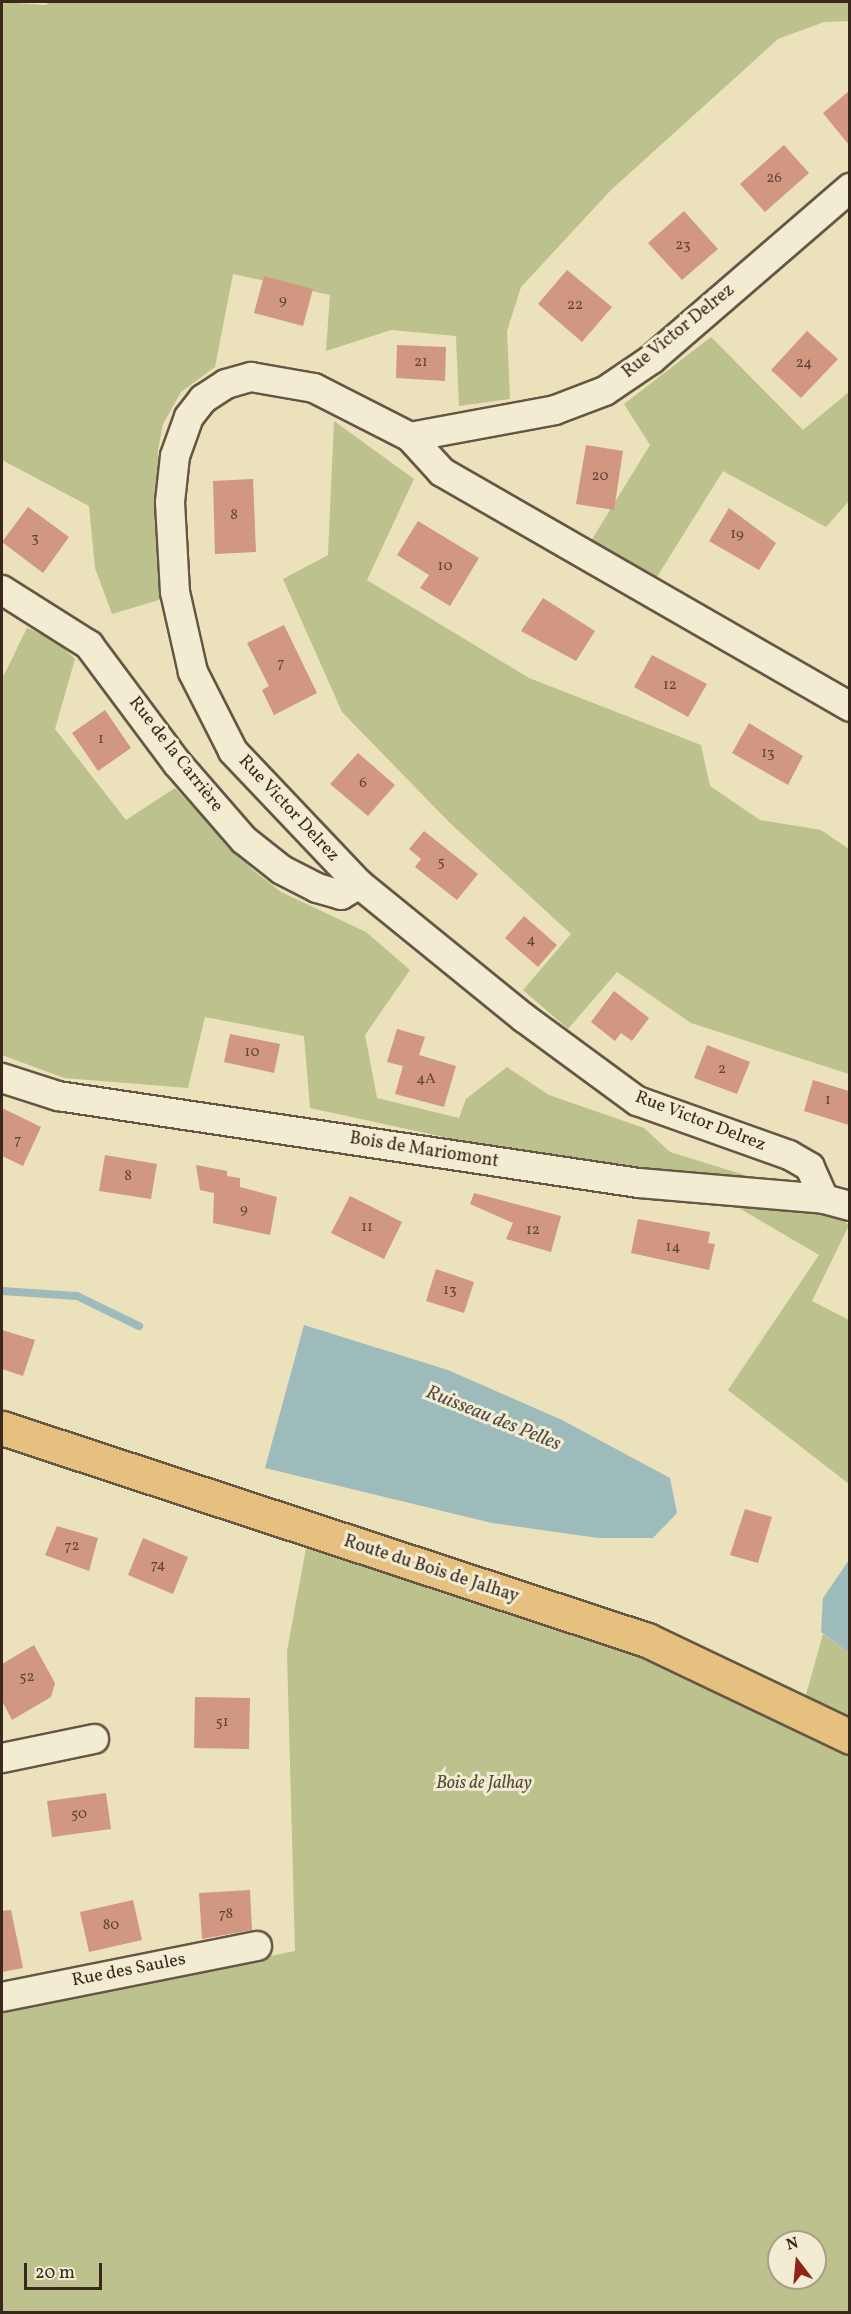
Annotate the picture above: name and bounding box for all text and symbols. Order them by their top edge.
house number: 26 [766,170,782,188]
house number: 23 [675,237,691,255]
street label: Rue Victor Delrez [618,280,740,384]
house number: 9 [279,292,287,310]
house number: 22 [567,297,583,315]
house number: 21 [414,354,428,372]
house number: 24 [796,355,812,373]
house number: 20 [592,468,608,486]
house number: 8 [230,507,238,525]
house number: 19 [730,526,744,544]
house number: 3 [31,530,39,548]
house number: 10 [438,558,452,576]
house number: 7 [277,655,285,673]
house number: 12 [663,677,677,695]
street label: Rue de la Carrière [123,693,227,817]
house number: 1 [98,731,104,749]
house number: 13 [761,745,775,763]
street label: Rue Victor Delrez [233,751,343,867]
house number: 6 [359,775,367,793]
house number: 5 [437,854,445,872]
house number: 4 [527,932,535,950]
house number: 10 [245,1044,259,1062]
house number: 2 [718,1061,726,1079]
house number: 4A [416,1071,436,1089]
street label: Rue Victor Delrez [631,1087,769,1157]
house number: 1 [825,1092,831,1110]
street label: Bois de Mariomont [348,1129,500,1173]
house number: 7 [14,1132,22,1150]
house number: 8 [124,1168,132,1186]
house number: 9 [240,1201,248,1219]
house number: 11 [361,1219,373,1237]
house number: 12 [526,1222,540,1240]
house number: 14 [666,1239,680,1257]
house number: 13 [443,1282,457,1300]
water label: Ruisseau des Pelles [422,1381,564,1457]
street label: Route du Bois de Jalhay [341,1531,521,1609]
house number: 72 [64,1538,80,1556]
house number: 74 [151,1557,165,1575]
house number: 52 [19,1669,35,1687]
house number: 51 [215,1714,229,1732]
park label: Bois de Jalhay [436,1773,532,1795]
house number: 50 [71,1806,87,1824]
house number: 78 [219,1906,233,1924]
house number: 80 [103,1917,119,1935]
street label: Rue des Saules [70,1949,188,1993]
north arrow [767,2230,827,2290]
text: N [784,2232,801,2257]
scale bar [27,2251,105,2289]
text: 20 m [35,2261,75,2286]

